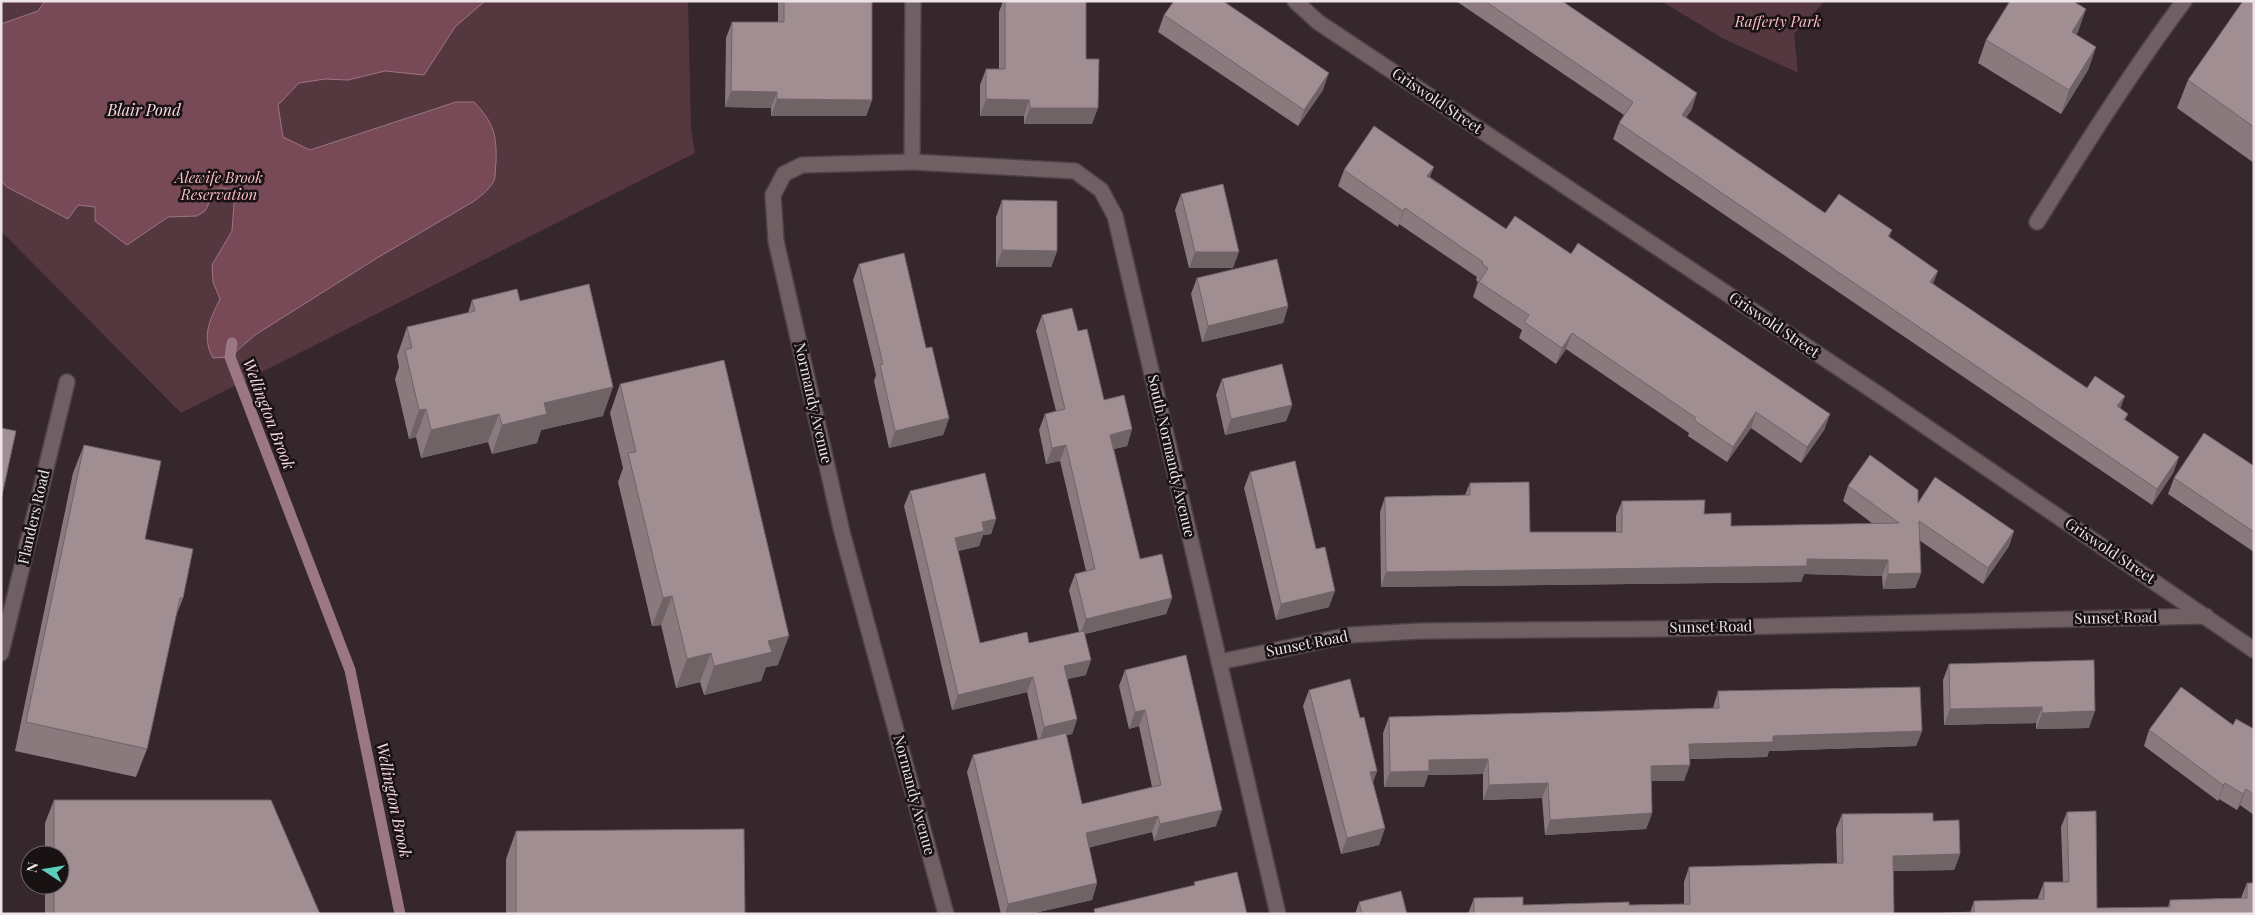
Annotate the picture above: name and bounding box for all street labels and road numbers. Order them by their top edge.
street label: Griswold Street [1389,63,1487,138]
street label: Griswold Street [1726,287,1824,362]
street label: Normandy Avenue [790,340,838,465]
street label: South Normandy Avenue [1144,372,1200,539]
street label: Flanders Road [12,467,54,566]
street label: Griswold Street [2062,513,2160,588]
street label: Sunset Road [2074,606,2158,628]
street label: Sunset Road [1669,615,1753,637]
street label: Sunset Road [1264,625,1350,661]
street label: Normandy Avenue [889,732,941,857]

